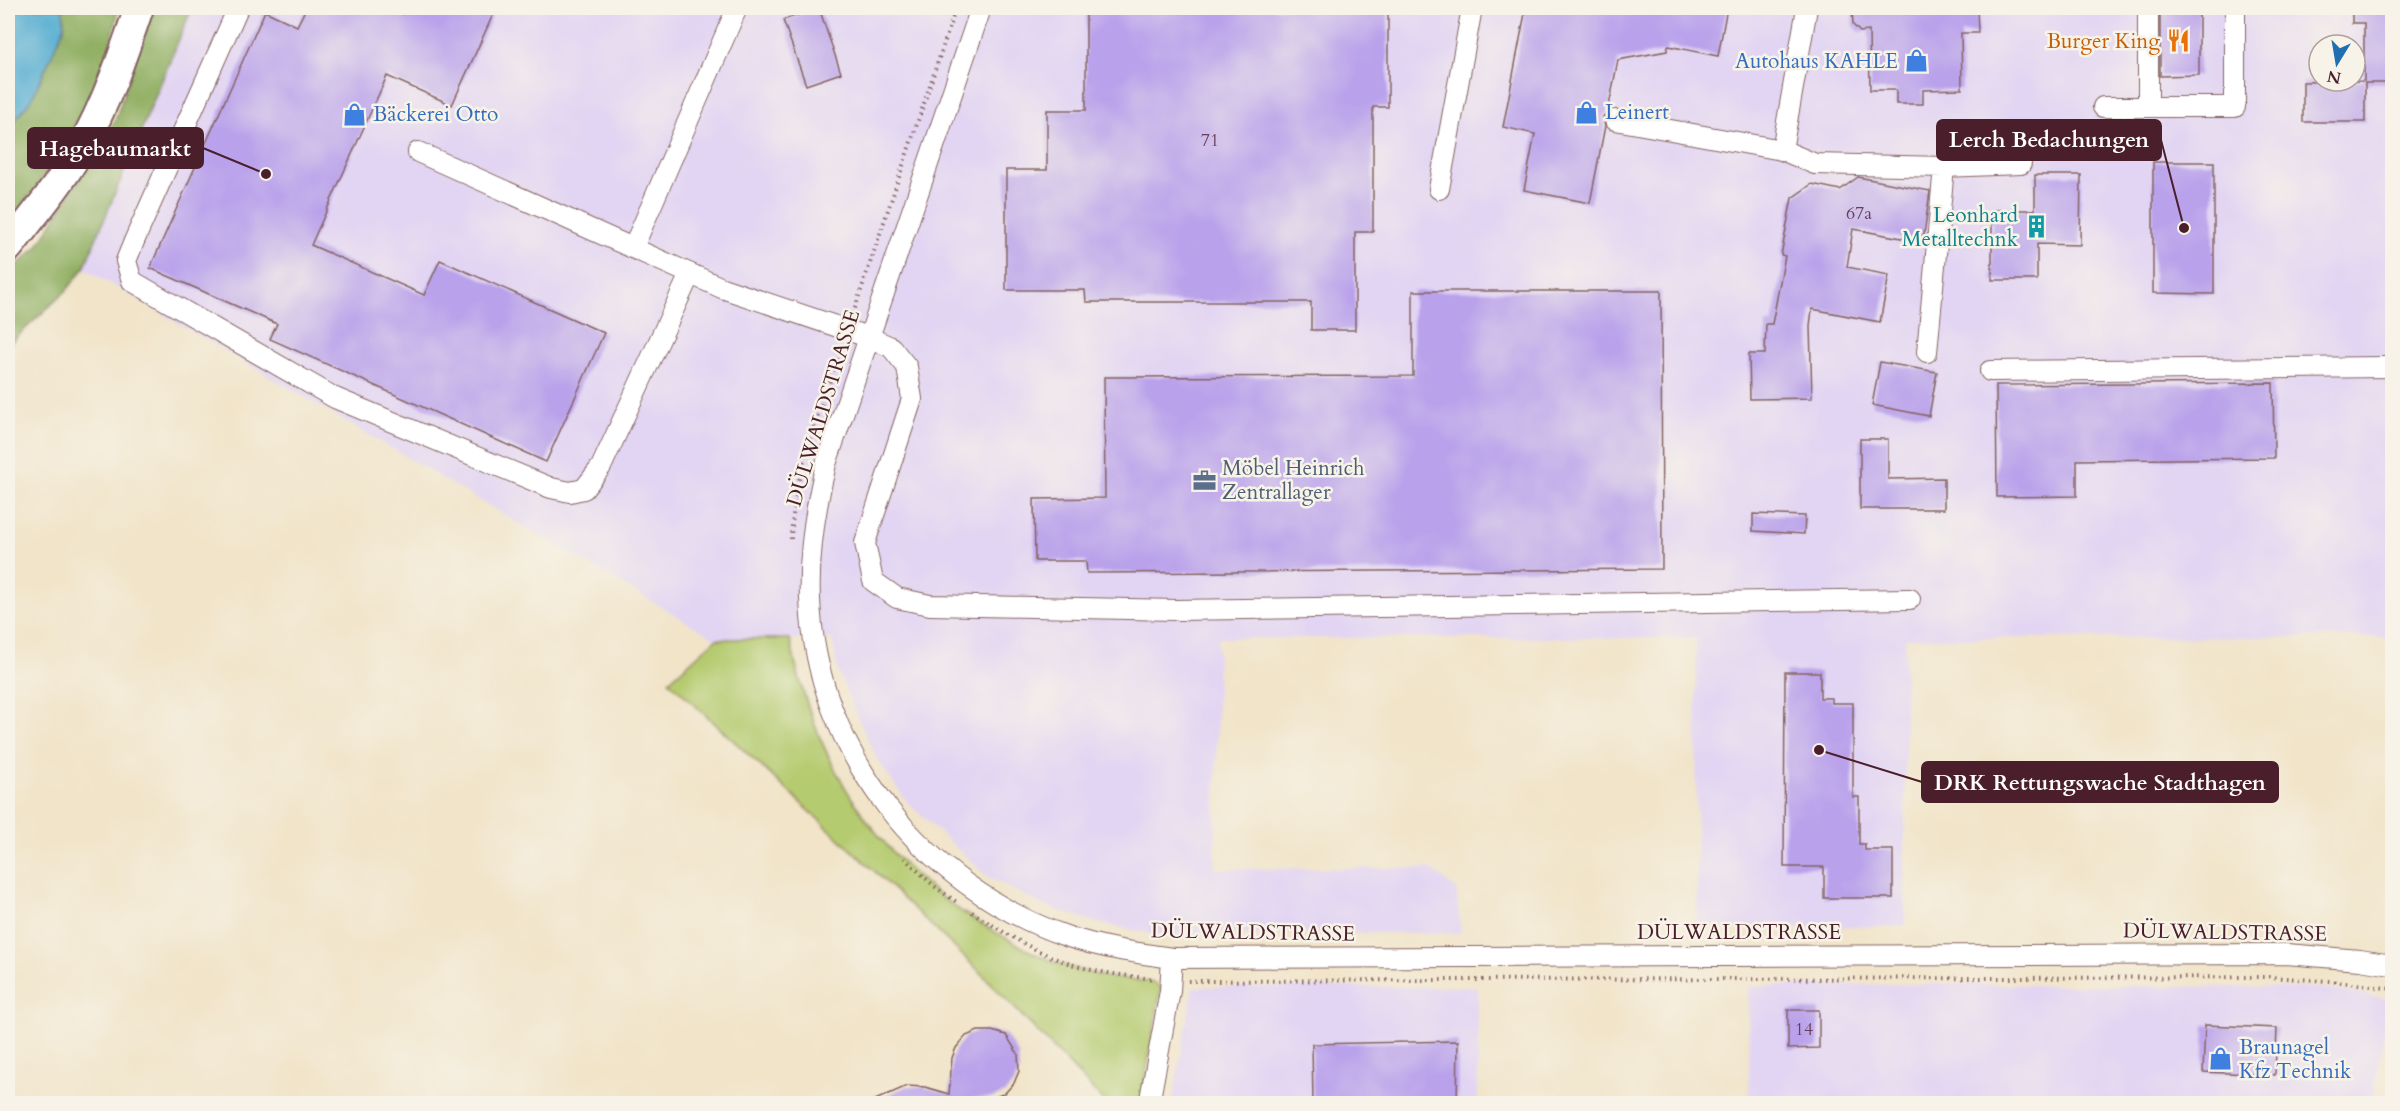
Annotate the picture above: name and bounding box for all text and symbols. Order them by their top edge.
place label: Burger King [2047,27,2160,56]
restaurant icon: Burger King [2165,28,2191,54]
north arrow [2307,33,2367,93]
place label: Autohaus KAHLE [1735,47,1898,76]
shop icon: Autohaus KAHLE [1903,48,1929,74]
text: N [2325,65,2343,89]
place label: Leinert [1605,98,1669,127]
shop icon: Leinert [1574,99,1600,125]
place label: Bäckerei Otto [373,100,498,129]
shop icon: Bäckerei Otto [342,101,368,127]
callout: Lerch Bedachungen [1937,120,2161,160]
text: Lerch Bedachungen [1949,125,2149,155]
callout: Hagebaumarkt [28,128,203,168]
house number: 71 [1201,128,1219,153]
text: Hagebaumarkt [39,134,191,164]
house number: 67a [1846,201,1872,226]
place label: Leonhard Metalltechnk [1902,201,2019,254]
building icon: Leonhard Metalltechnk [2023,214,2049,240]
street label: DÜLWALDSTRASSE [780,306,867,510]
place label: Möbel Heinrich Zentrallager [1222,454,1365,507]
office icon: Möbel Heinrich Zentrallager [1191,467,1217,493]
callout: DRK Rettungswache Stadthagen [1922,762,2278,802]
text: DRK Rettungswache Stadthagen [1934,768,2266,798]
street label: DÜLWALDSTRASSE [1151,916,1355,949]
street label: DÜLWALDSTRASSE [2123,916,2327,949]
street label: DÜLWALDSTRASSE [1637,918,1841,947]
house number: 14 [1795,1017,1813,1042]
place label: Braunagel Kfz Technik [2239,1033,2352,1086]
shop icon: Braunagel Kfz Technik [2208,1046,2234,1072]

